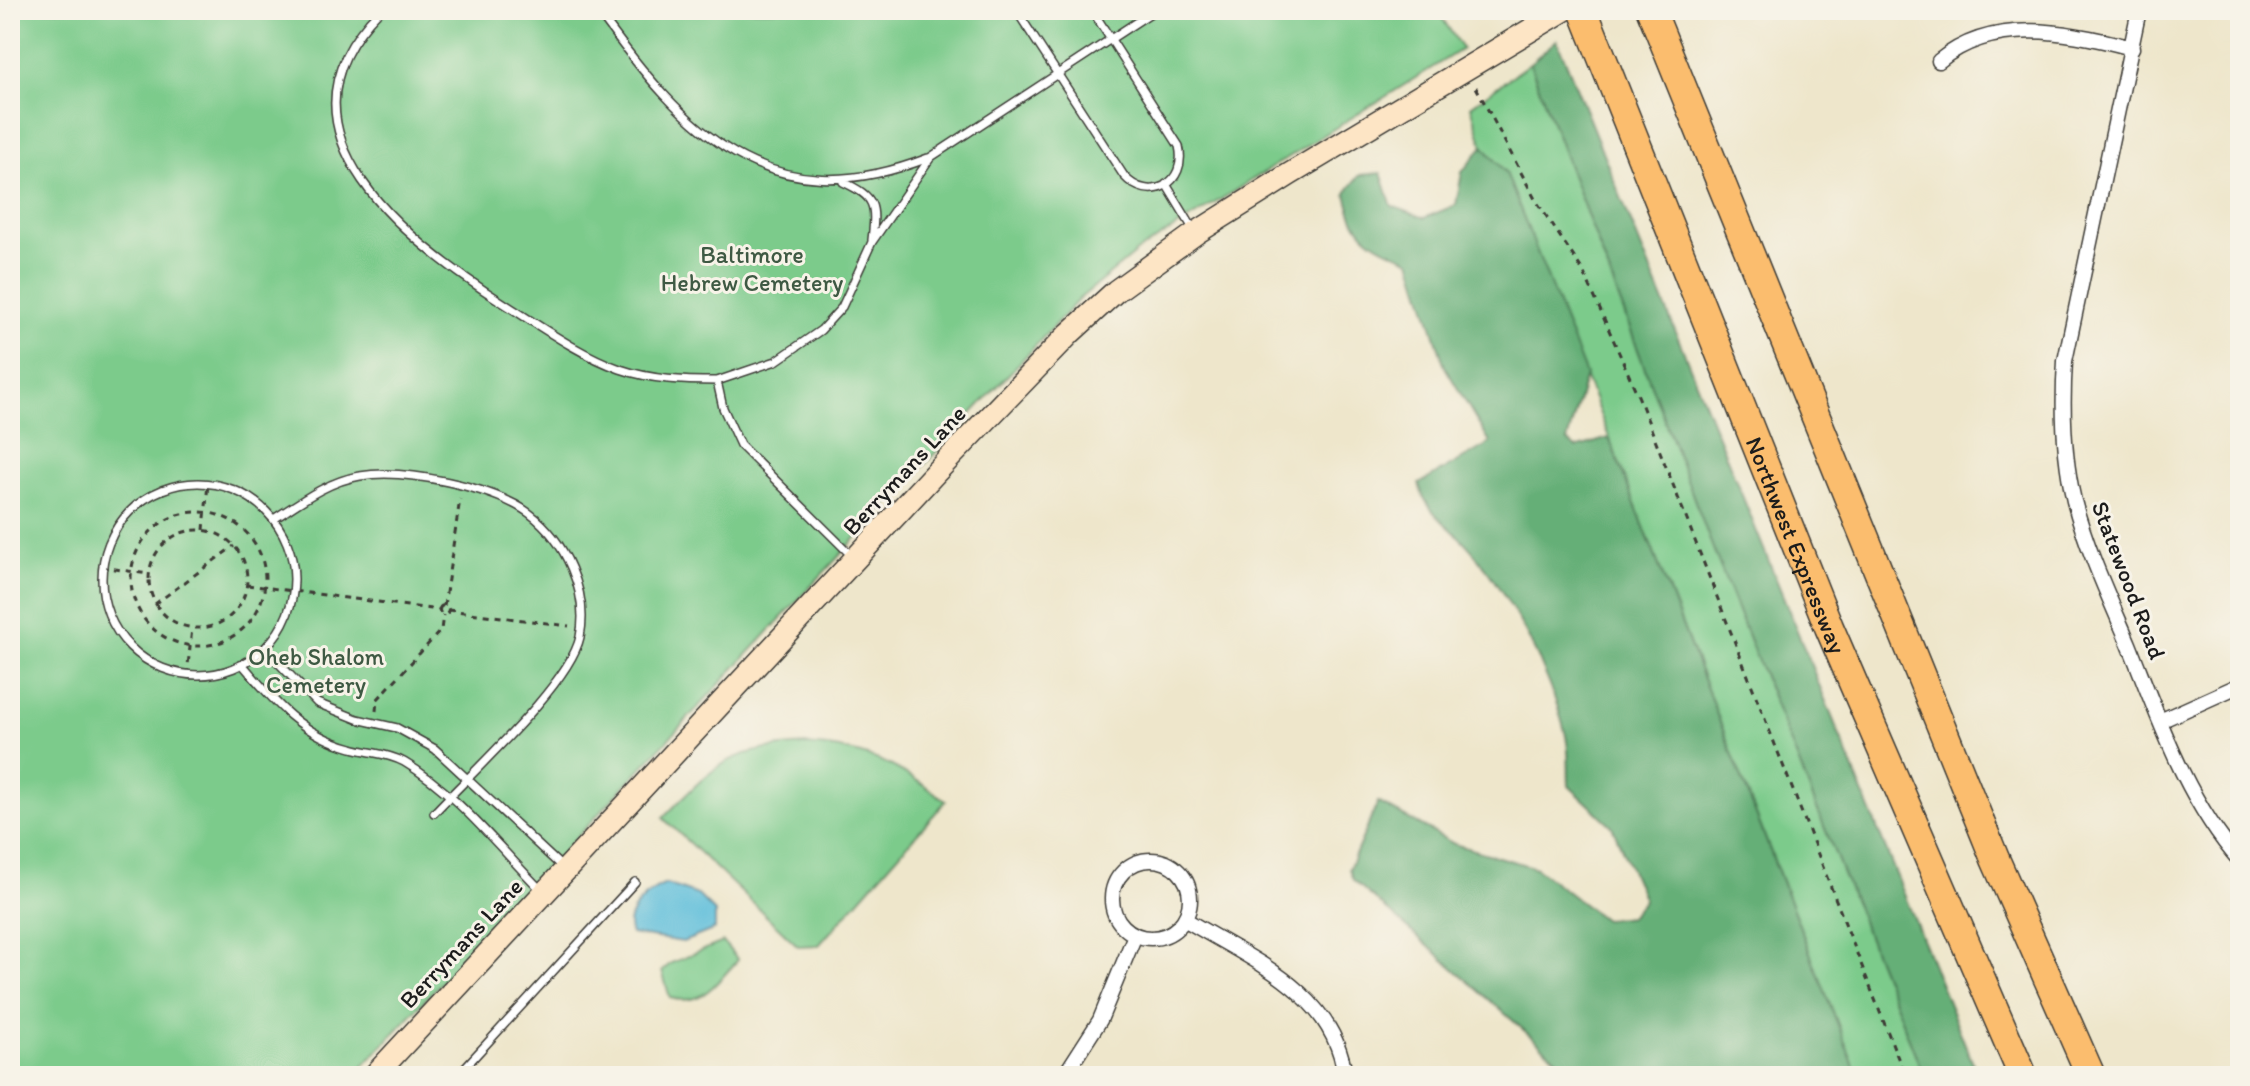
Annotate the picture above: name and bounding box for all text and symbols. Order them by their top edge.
park label: Baltimore Hebrew Cemetery [661,240,843,297]
street label: Berrymans Lane [836,399,972,541]
street label: Northwest Expressway [1740,432,1853,658]
street label: Statewood Road [2086,497,2172,663]
park label: Oheb Shalom Cemetery [248,642,384,699]
street label: Berrymans Lane [393,872,529,1014]

